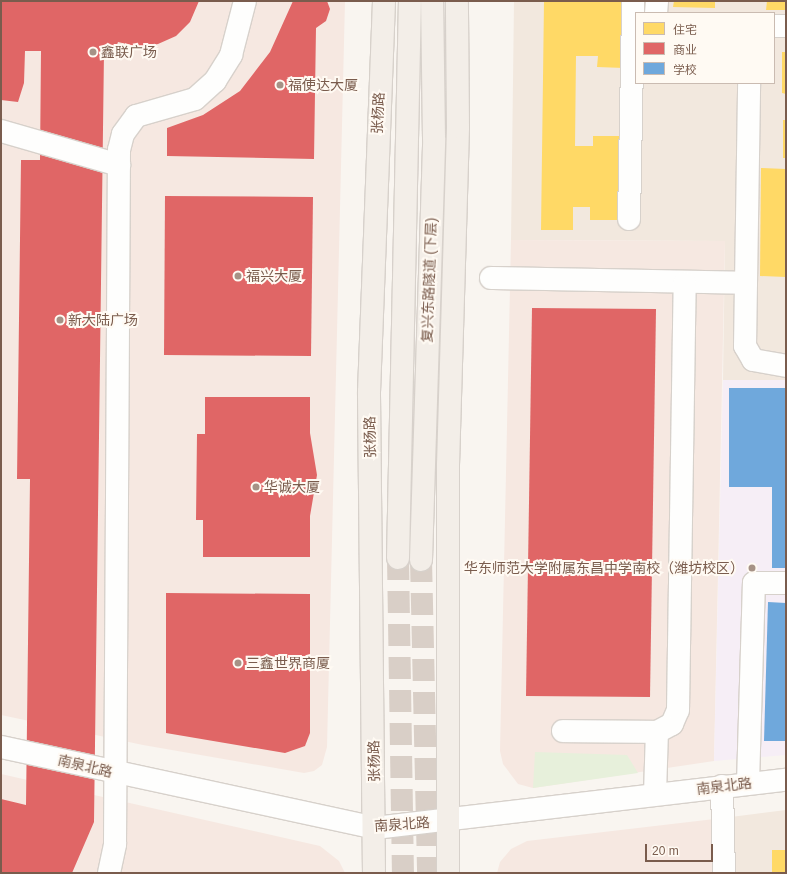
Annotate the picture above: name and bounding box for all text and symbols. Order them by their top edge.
legend [635,12,775,84]
text: 住宅 [673,23,697,37]
text: 商业 [673,43,697,57]
place label: 鑫联广场 [101,44,157,60]
marker: 鑫联广场 [88,47,98,57]
text: 学校 [673,63,697,77]
place label: 福使达大厦 [288,77,358,93]
marker: 福使达大厦 [275,80,285,90]
street label: 张杨路 [369,92,387,134]
street label: 复兴东路隧道 (下层) [418,217,440,343]
place label: 福兴大厦 [246,268,302,284]
marker: 福兴大厦 [233,271,243,281]
place label: 新大陆广场 [68,312,138,328]
marker: 新大陆广场 [55,315,65,325]
street label: 张杨路 [361,416,379,458]
place label: 华诚大厦 [264,479,320,495]
marker: 华诚大厦 [251,482,261,492]
place label: 华东师范大学附属东昌中学南校（潍坊校区） [464,560,744,576]
marker: 华东师范大学附属东昌中学南校（潍坊校区） [747,563,757,573]
place label: 三鑫世界商厦 [246,655,330,671]
marker: 三鑫世界商厦 [233,658,243,668]
street label: 张杨路 [365,740,383,782]
street label: 南泉北路 [56,752,114,780]
street label: 南泉北路 [695,774,753,798]
street label: 南泉北路 [373,814,431,834]
scale bar [647,836,715,862]
text: 20 m [652,844,679,858]

